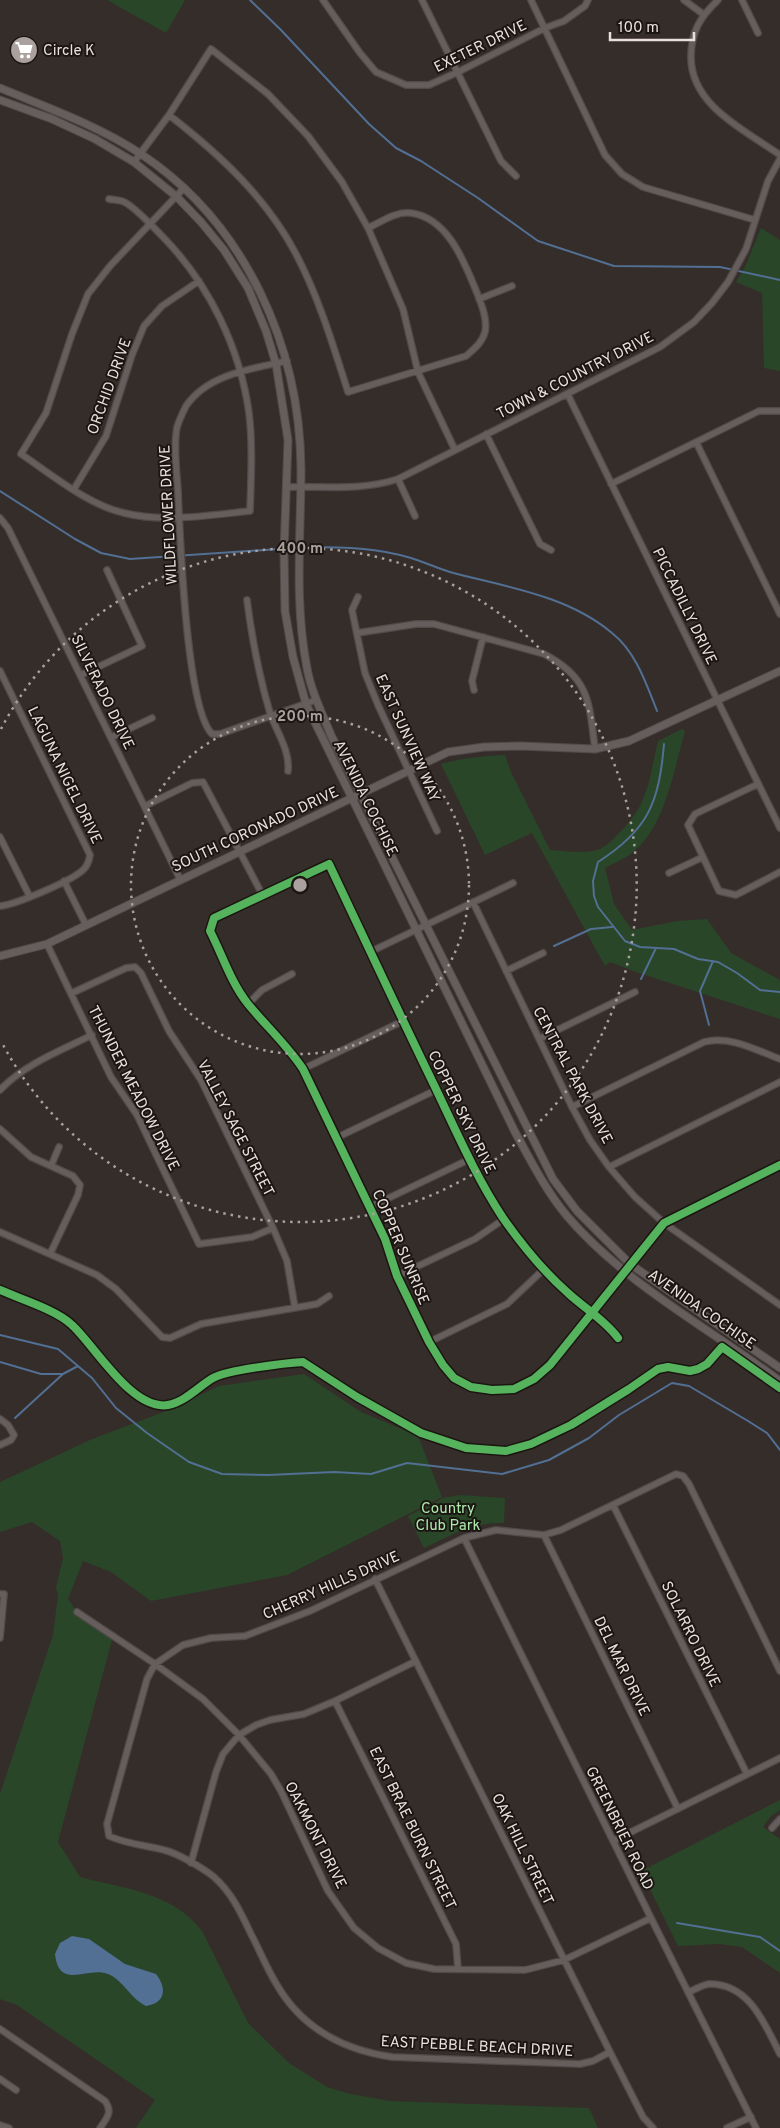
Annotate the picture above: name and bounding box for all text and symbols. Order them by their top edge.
scale bar [610,10,694,42]
street label: EXETER DRIVE [431,17,530,78]
text: 100 m [618,19,659,38]
supermarket icon: Circle K [9,35,39,65]
place label: Circle K [43,42,95,61]
street label: TOWN & COUNTRY DRIVE [494,328,657,424]
street label: ORCHID DRIVE [84,336,137,437]
street label: WILDFLOWER DRIVE [156,444,183,585]
text: 400 m [277,540,323,559]
street label: PICCADILLY DRIVE [647,545,720,668]
street label: SILVERADO DRIVE [66,632,138,753]
street label: EAST SUNVIEW WAY [370,672,444,806]
street label: LAGUNA NIGEL DRIVE [22,704,105,848]
text: 200 m [277,708,323,727]
street label: AVENIDA COCHISE [328,737,401,860]
street label: SOUTH CORONADO DRIVE [169,783,342,877]
centre of rings [291,876,309,894]
street label: THUNDER MEADOW DRIVE [83,1003,183,1175]
street label: CENTRAL PARK DRIVE [527,1004,616,1148]
street label: COPPER SKY DRIVE [423,1048,499,1178]
street label: VALLEY SAGE STREET [192,1057,277,1200]
street label: COPPER SUNRISE [367,1187,433,1308]
street label: AVENIDA COCHISE [644,1266,759,1355]
park label: Country Club Park [416,1500,481,1536]
street label: CHERRY HILLS DRIVE [260,1548,403,1625]
street label: SOLARRO DRIVE [656,1579,724,1691]
street label: DEL MAR DRIVE [588,1614,653,1720]
street label: EAST BRAE BURN STREET [364,1744,459,1913]
street label: GREENBRIER ROAD [580,1764,657,1894]
street label: OAKMONT DRIVE [279,1779,350,1893]
street label: OAK HILL STREET [486,1791,557,1909]
street label: EAST PEBBLE BEACH DRIVE [380,2033,574,2062]

